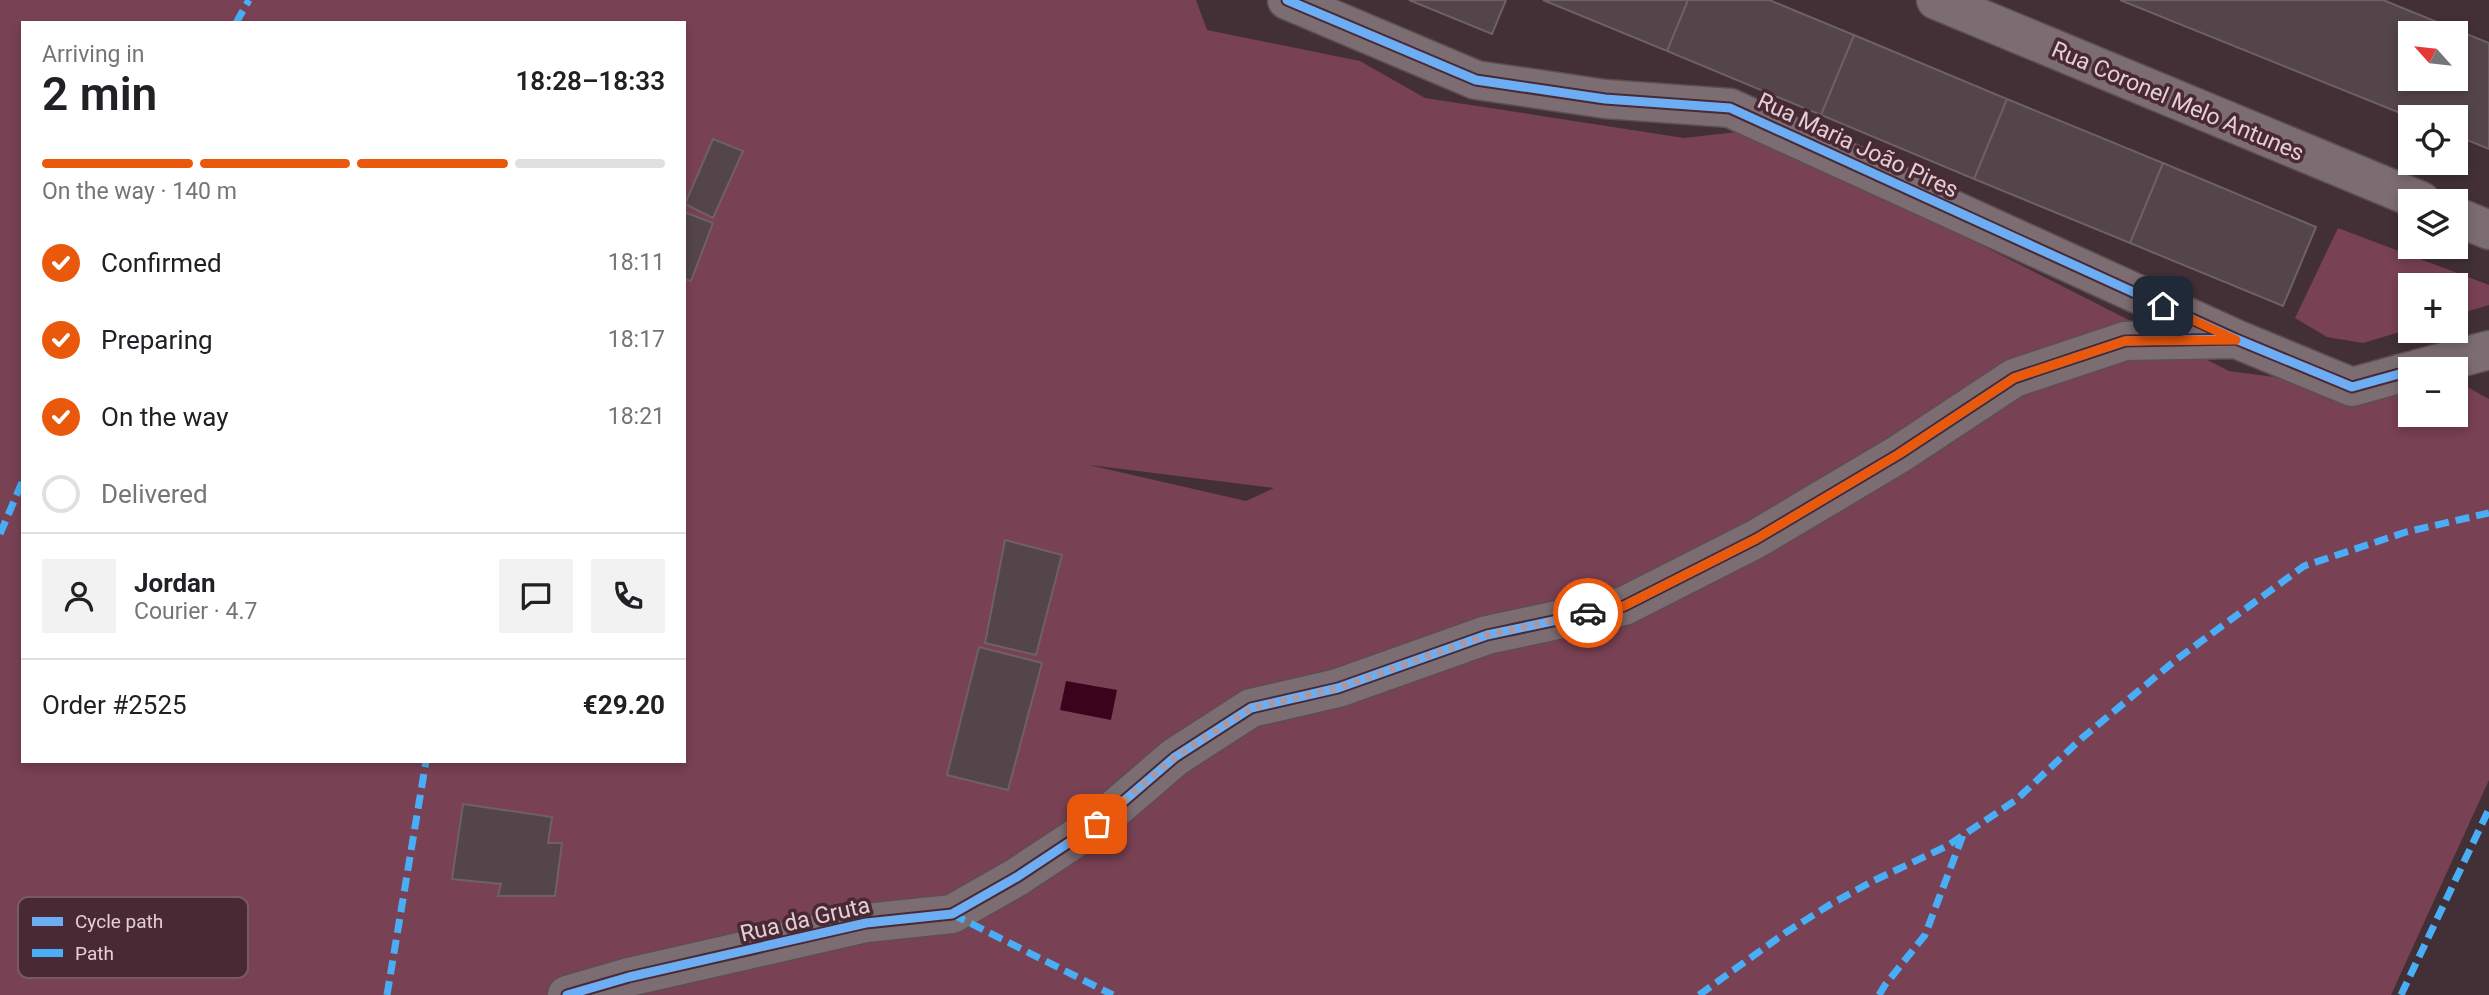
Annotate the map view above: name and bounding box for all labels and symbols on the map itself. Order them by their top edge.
north arrow [2398,21,2468,91]
street label: Rua Coronel Melo Antunes [2048,36,2308,167]
street label: Rua Maria João Pires [1753,87,1962,204]
pin [2133,276,2193,336]
courier [1553,578,1623,648]
pin [1067,794,1127,854]
street label: Rua da Gruta [738,891,873,948]
legend [18,897,248,978]
text: Cycle path [75,910,163,933]
text: Path [75,942,114,965]

